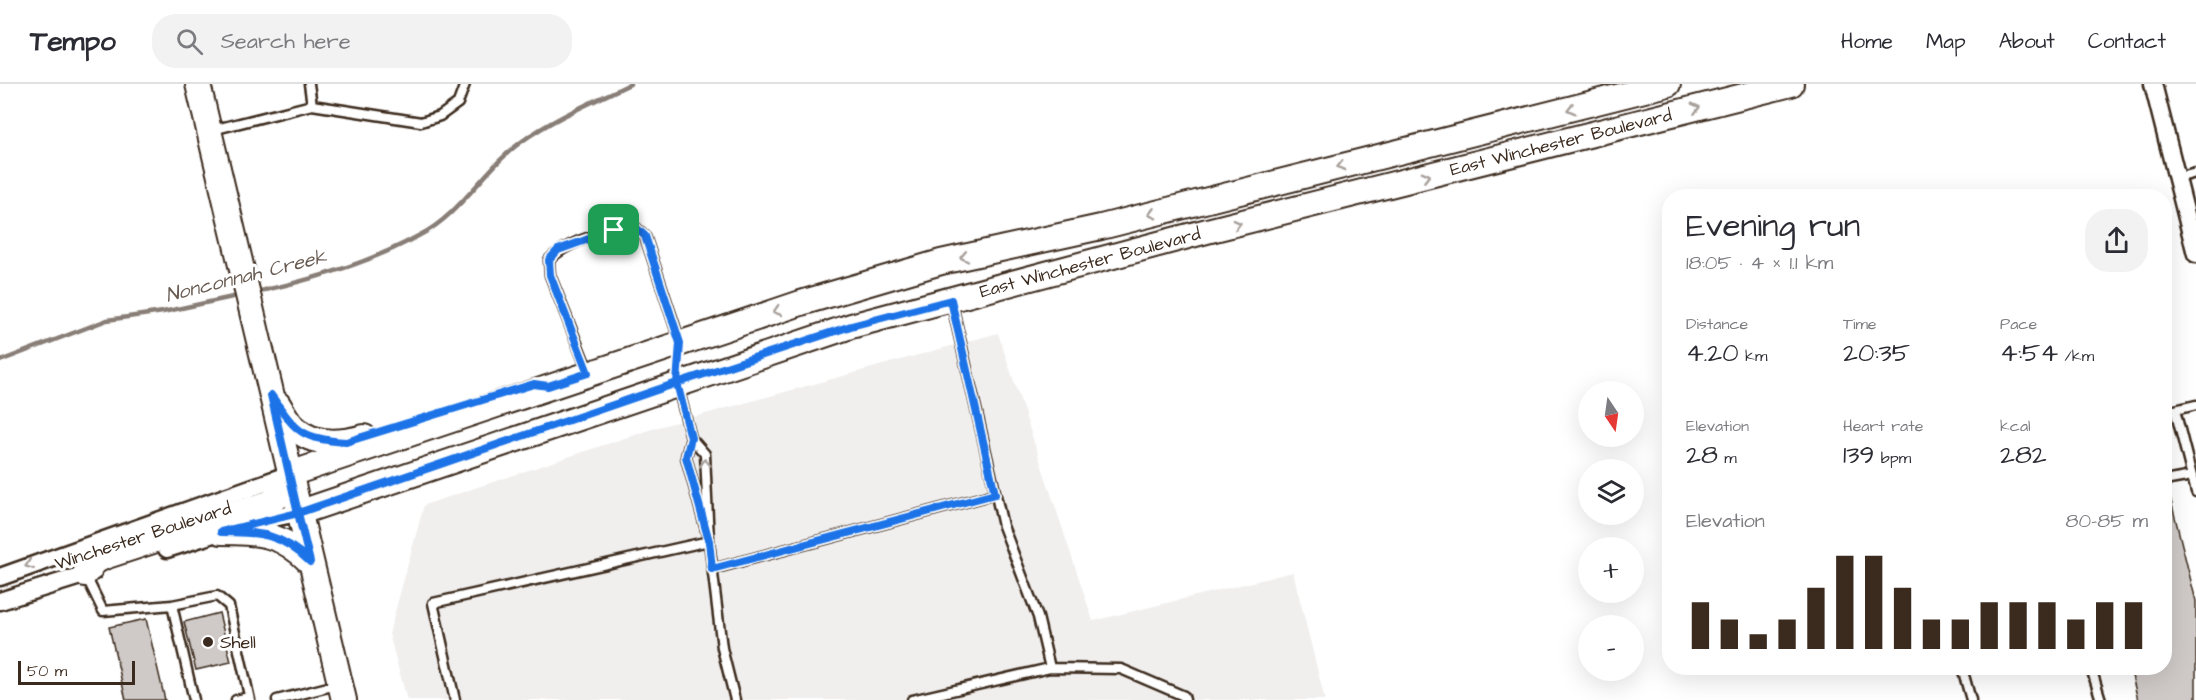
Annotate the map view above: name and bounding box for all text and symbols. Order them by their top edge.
search box [152,14,572,68]
text: Tempo [30,22,116,61]
icon: search [173,25,206,58]
text: Search here [221,26,351,57]
text: Home [1841,27,1893,56]
text: Map [1926,27,1966,56]
text: About [1999,27,2055,56]
text: Contact [2088,27,2166,56]
one-way arrow [1566,101,1576,114]
street label: East Winchester Boulevard [1447,102,1674,182]
one-way arrow [1691,102,1701,115]
one-way arrow [1336,159,1346,172]
one-way arrow [1420,170,1430,183]
text: Evening run [1686,203,1860,249]
pin [588,204,639,255]
one-way arrow [1147,207,1157,220]
button: share [2085,209,2148,272]
icon: arrive [597,213,630,246]
one-way arrow [1231,218,1241,231]
street label: East Winchester Boulevard [977,221,1203,304]
water label: Nonconnah Creek [163,242,330,310]
text: 18:05 · 4 × 1.1 km [1686,249,1833,277]
one-way arrow [959,250,969,263]
one-way arrow [772,304,783,316]
text: Distance [1686,313,1748,335]
text: Time [1843,313,1877,335]
text: Pace [2000,313,2037,335]
text: 4.20 [1686,335,1739,371]
text: 20:35 [1843,335,1910,371]
text: 4:54 [2000,335,2058,371]
text: km [1739,345,1767,367]
text: /km [2058,345,2094,367]
north arrow [1578,381,1644,447]
map controls [1578,381,1644,681]
text: Elevation [1686,415,1749,437]
text: Heart rate [1843,415,1923,437]
text: kcal [2000,415,2031,437]
text: 28 [1686,437,1718,473]
text: 139 [1843,437,1874,473]
text: 282 [2000,437,2047,473]
text: m [1718,447,1737,469]
text: bpm [1874,447,1911,469]
one-way arrow [699,458,712,468]
button: layers [1578,459,1644,525]
street label: Winchester Boulevard [52,496,234,576]
text: Elevation [1686,507,1765,535]
text: 80–85 m [2066,507,2148,535]
button: + [1578,537,1644,603]
one-way arrow [24,558,35,570]
button: − [1578,615,1644,681]
place label: Shell [220,630,256,655]
marker: Shell [201,635,215,649]
scale bar [18,658,135,686]
text: 50 m [27,660,67,682]

